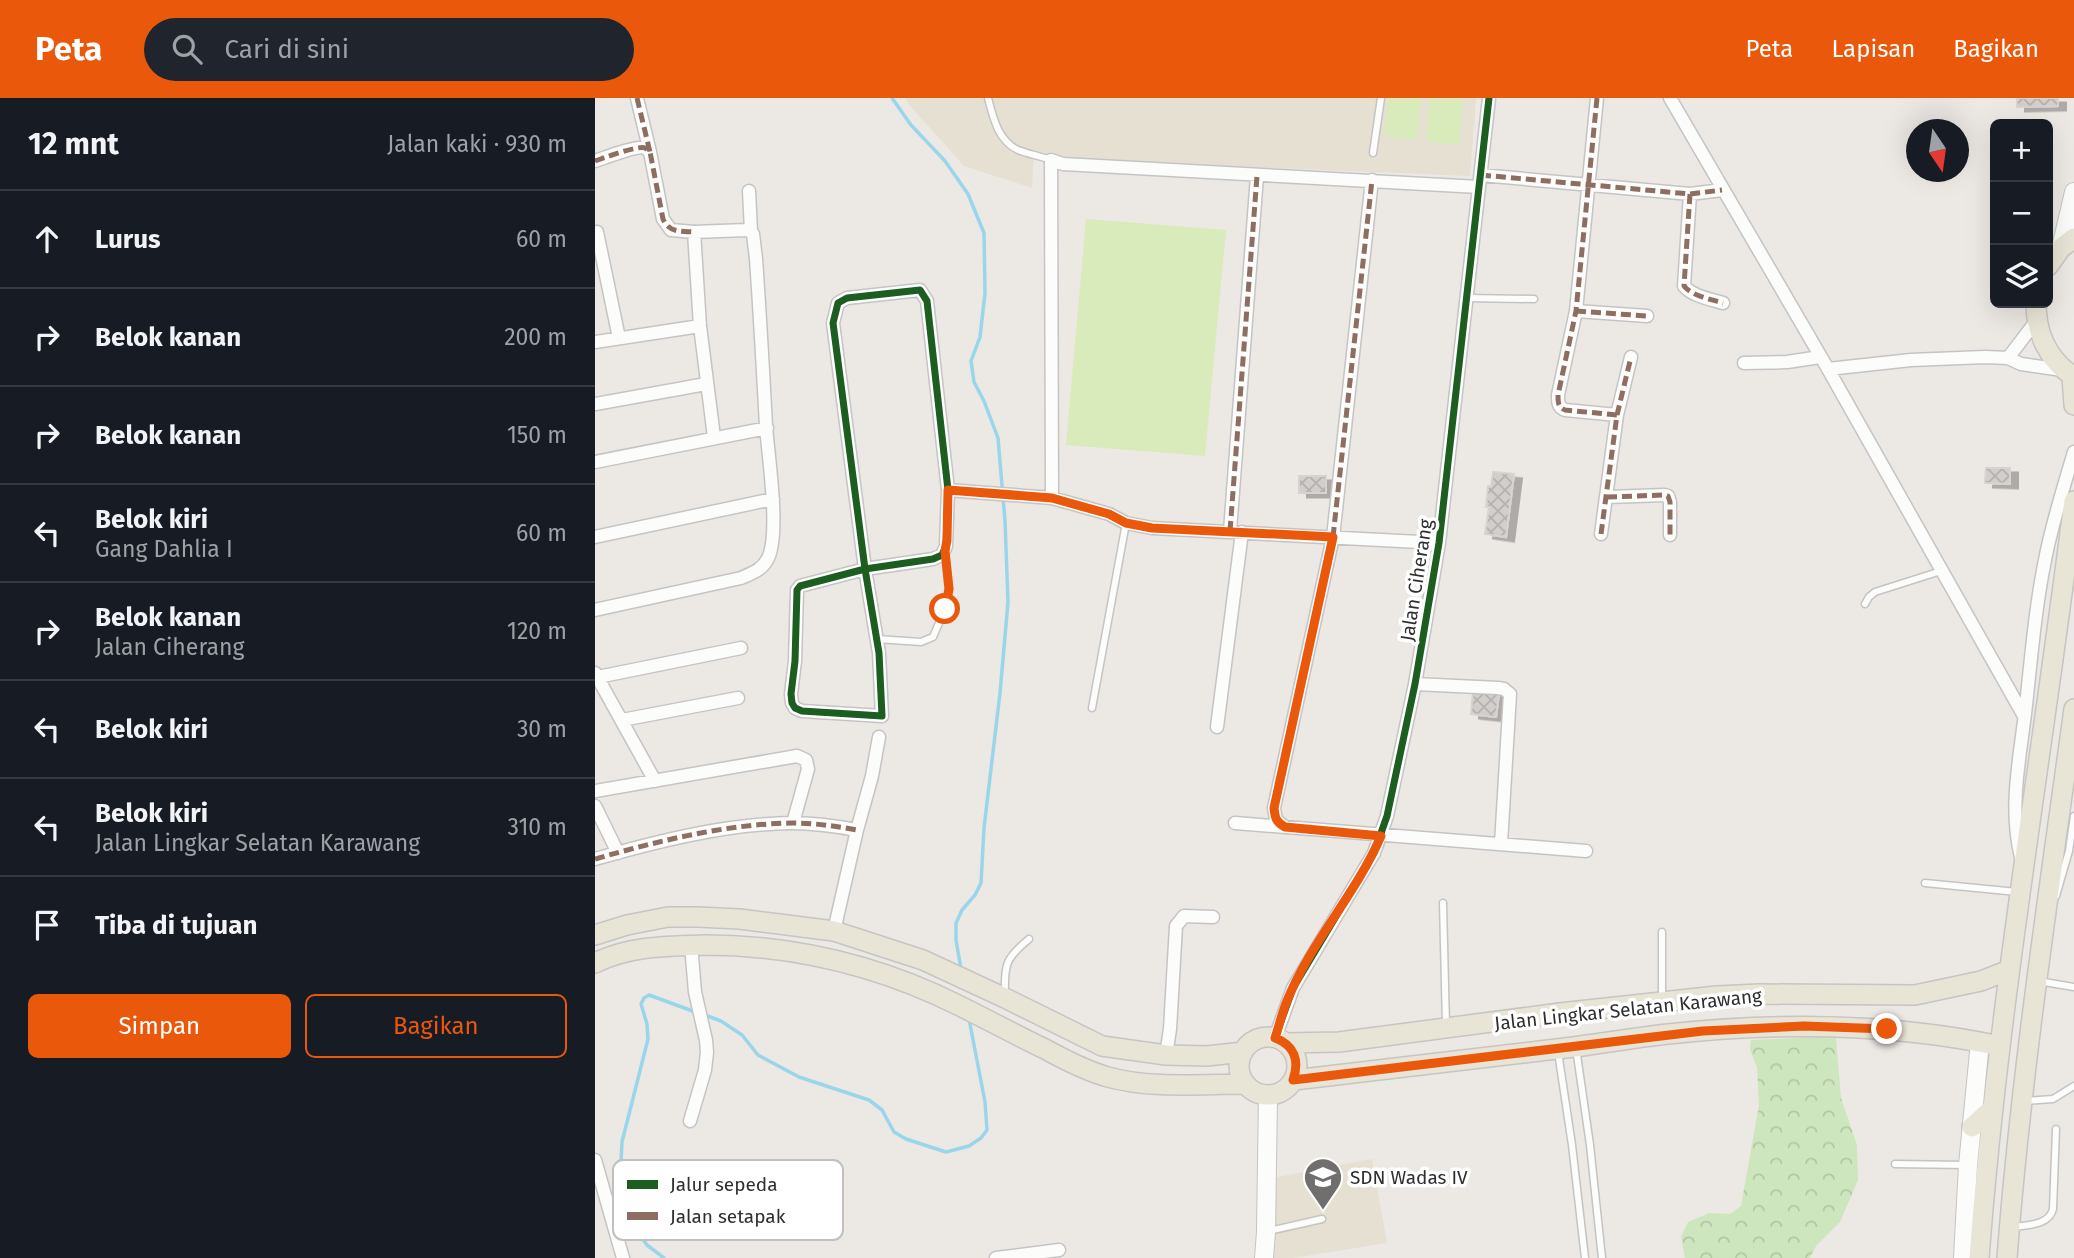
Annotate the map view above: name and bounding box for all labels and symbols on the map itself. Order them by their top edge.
north arrow [1906,119,1969,182]
street label: Jalan Ciherang [1395,517,1438,643]
route start [929,593,960,624]
street label: Jalan Lingkar Selatan Karawang [1493,984,1763,1035]
route end [1871,1013,1902,1044]
school or university icon: SDN Wadas IV [1302,1156,1344,1211]
legend [613,1160,843,1240]
place label: SDN Wadas IV [1350,1166,1468,1189]
text: Jalur sepeda [670,1173,778,1196]
text: Jalan setapak [670,1205,786,1228]

